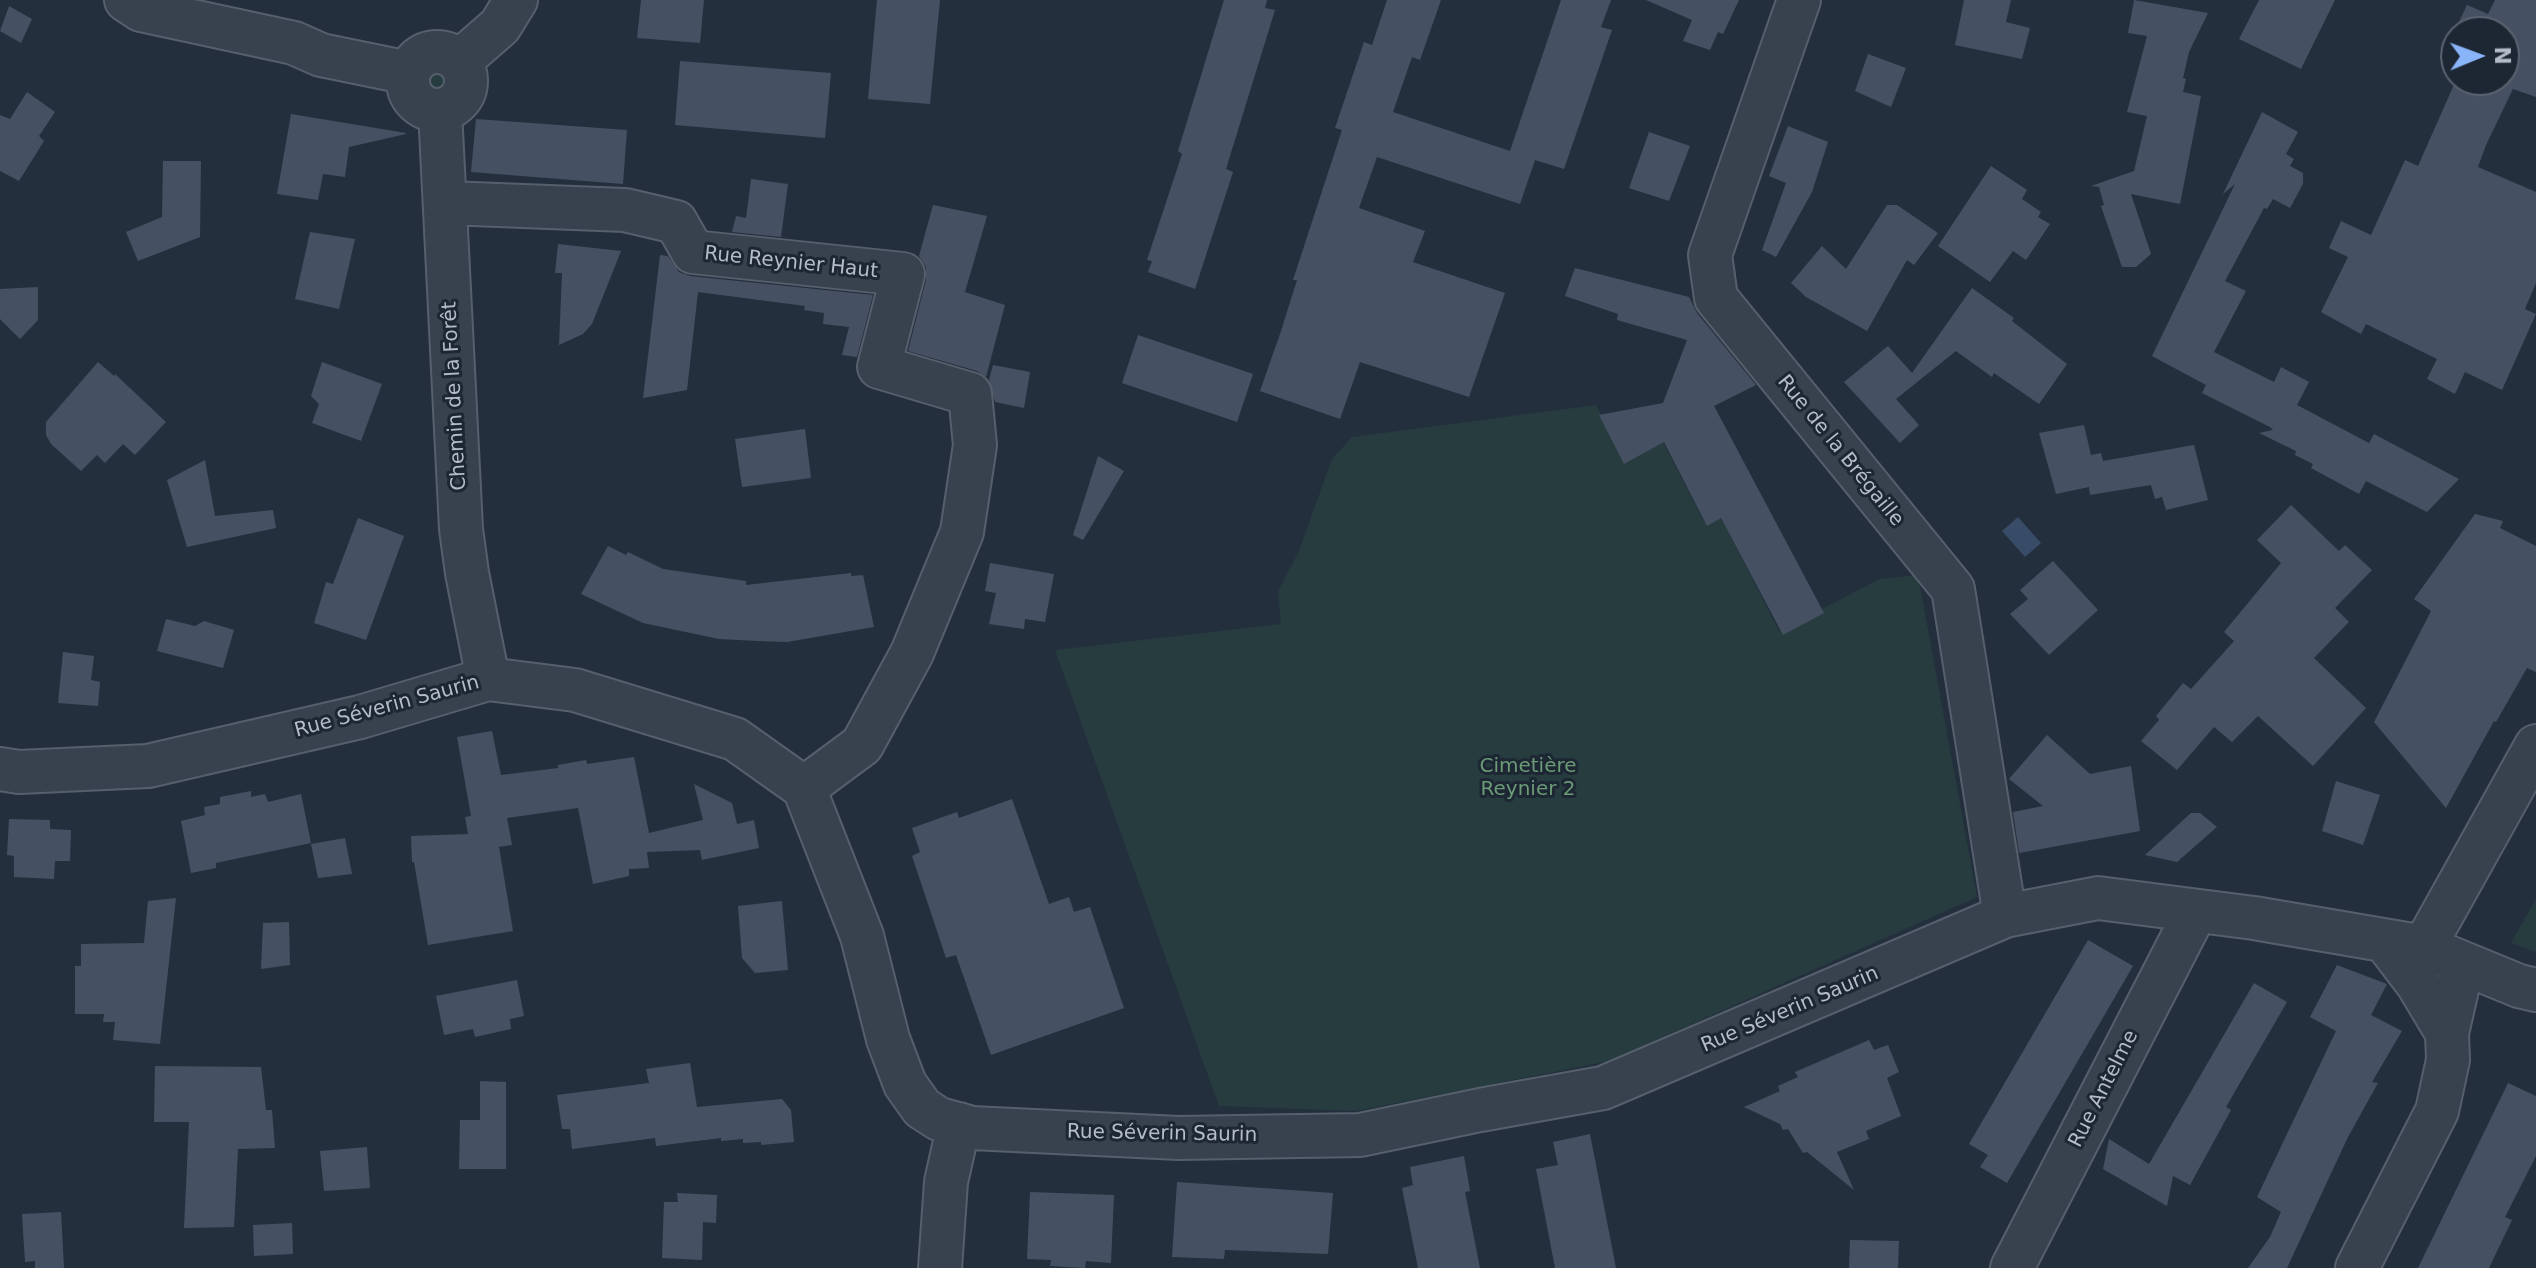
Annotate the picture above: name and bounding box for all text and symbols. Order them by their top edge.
north arrow [2440,16,2520,96]
text: N [2490,46,2515,65]
street label: Rue Reynier Haut [703,242,879,284]
street label: Chemin de la Forêt [438,301,472,491]
street label: Rue de la Brégaille [1772,371,1908,531]
street label: Rue Séverin Saurin [292,671,482,743]
park label: Cimetière Reynier 2 [1479,755,1577,802]
street label: Rue Séverin Saurin [1698,962,1882,1058]
street label: Rue Antelme [2064,1026,2144,1152]
street label: Rue Séverin Saurin [1067,1120,1257,1148]

